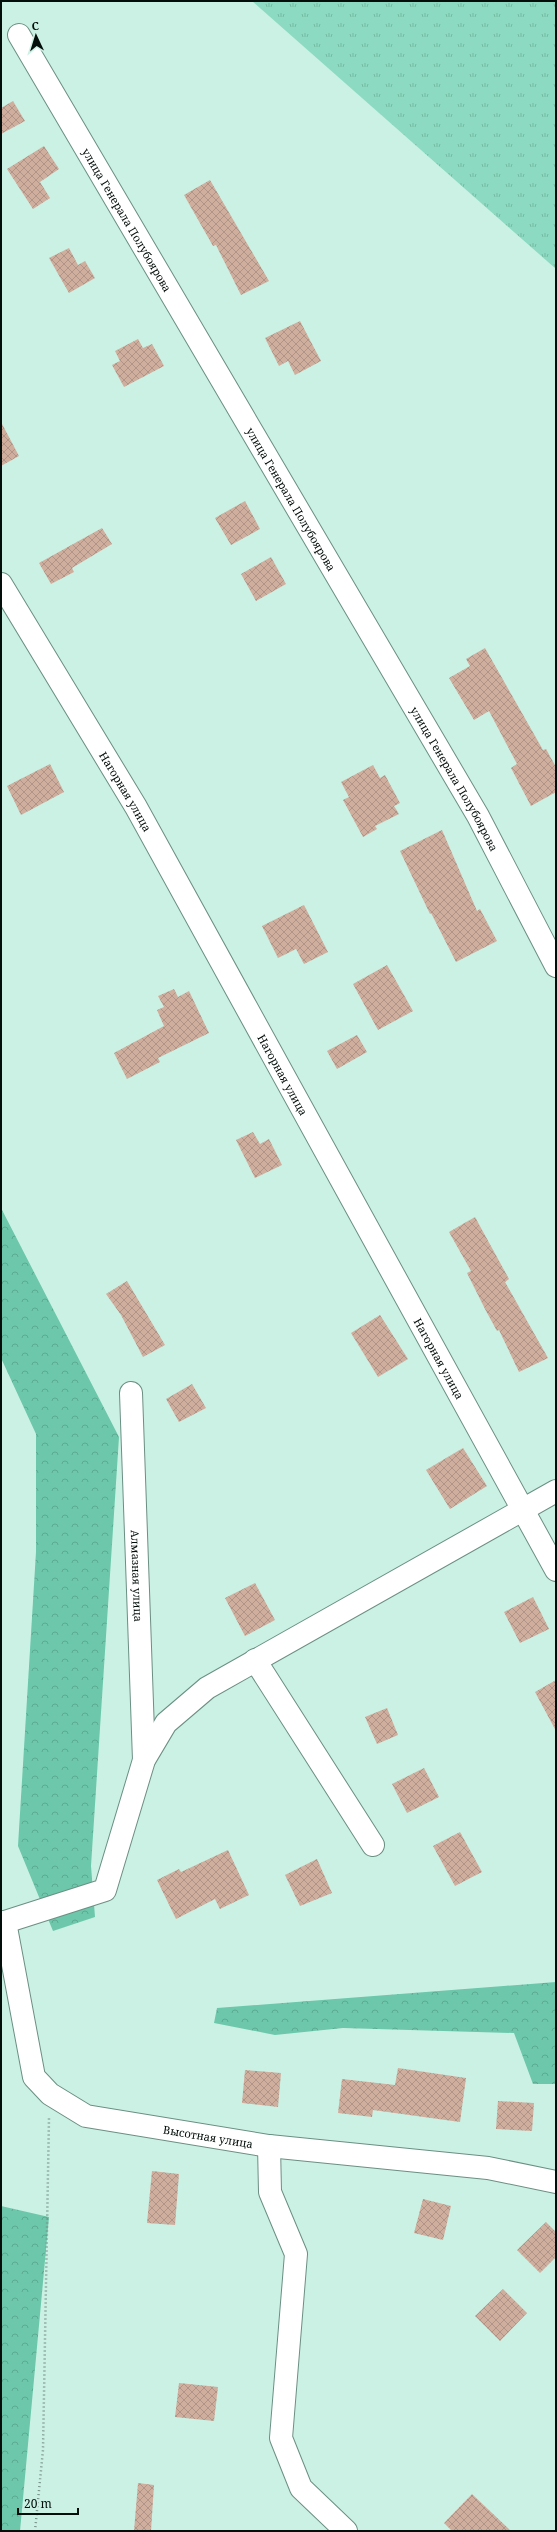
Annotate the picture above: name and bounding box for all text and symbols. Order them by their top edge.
north arrow [16,16,56,56]
text: С [31,18,39,33]
street label: улица Генерала Полубоярова [79,145,176,294]
street label: улица Генерала Полубоярова [244,424,340,573]
street label: улица Генерала Полубоярова [408,704,502,853]
street label: Нагорная улица [96,748,155,834]
street label: Нагорная улица [255,1031,312,1118]
street label: Нагорная улица [411,1315,468,1402]
street label: Алмазная улица [128,1530,147,1622]
street label: Высотная улица [162,2121,254,2151]
scale bar [18,2490,78,2516]
text: 20 m [24,2495,52,2512]

